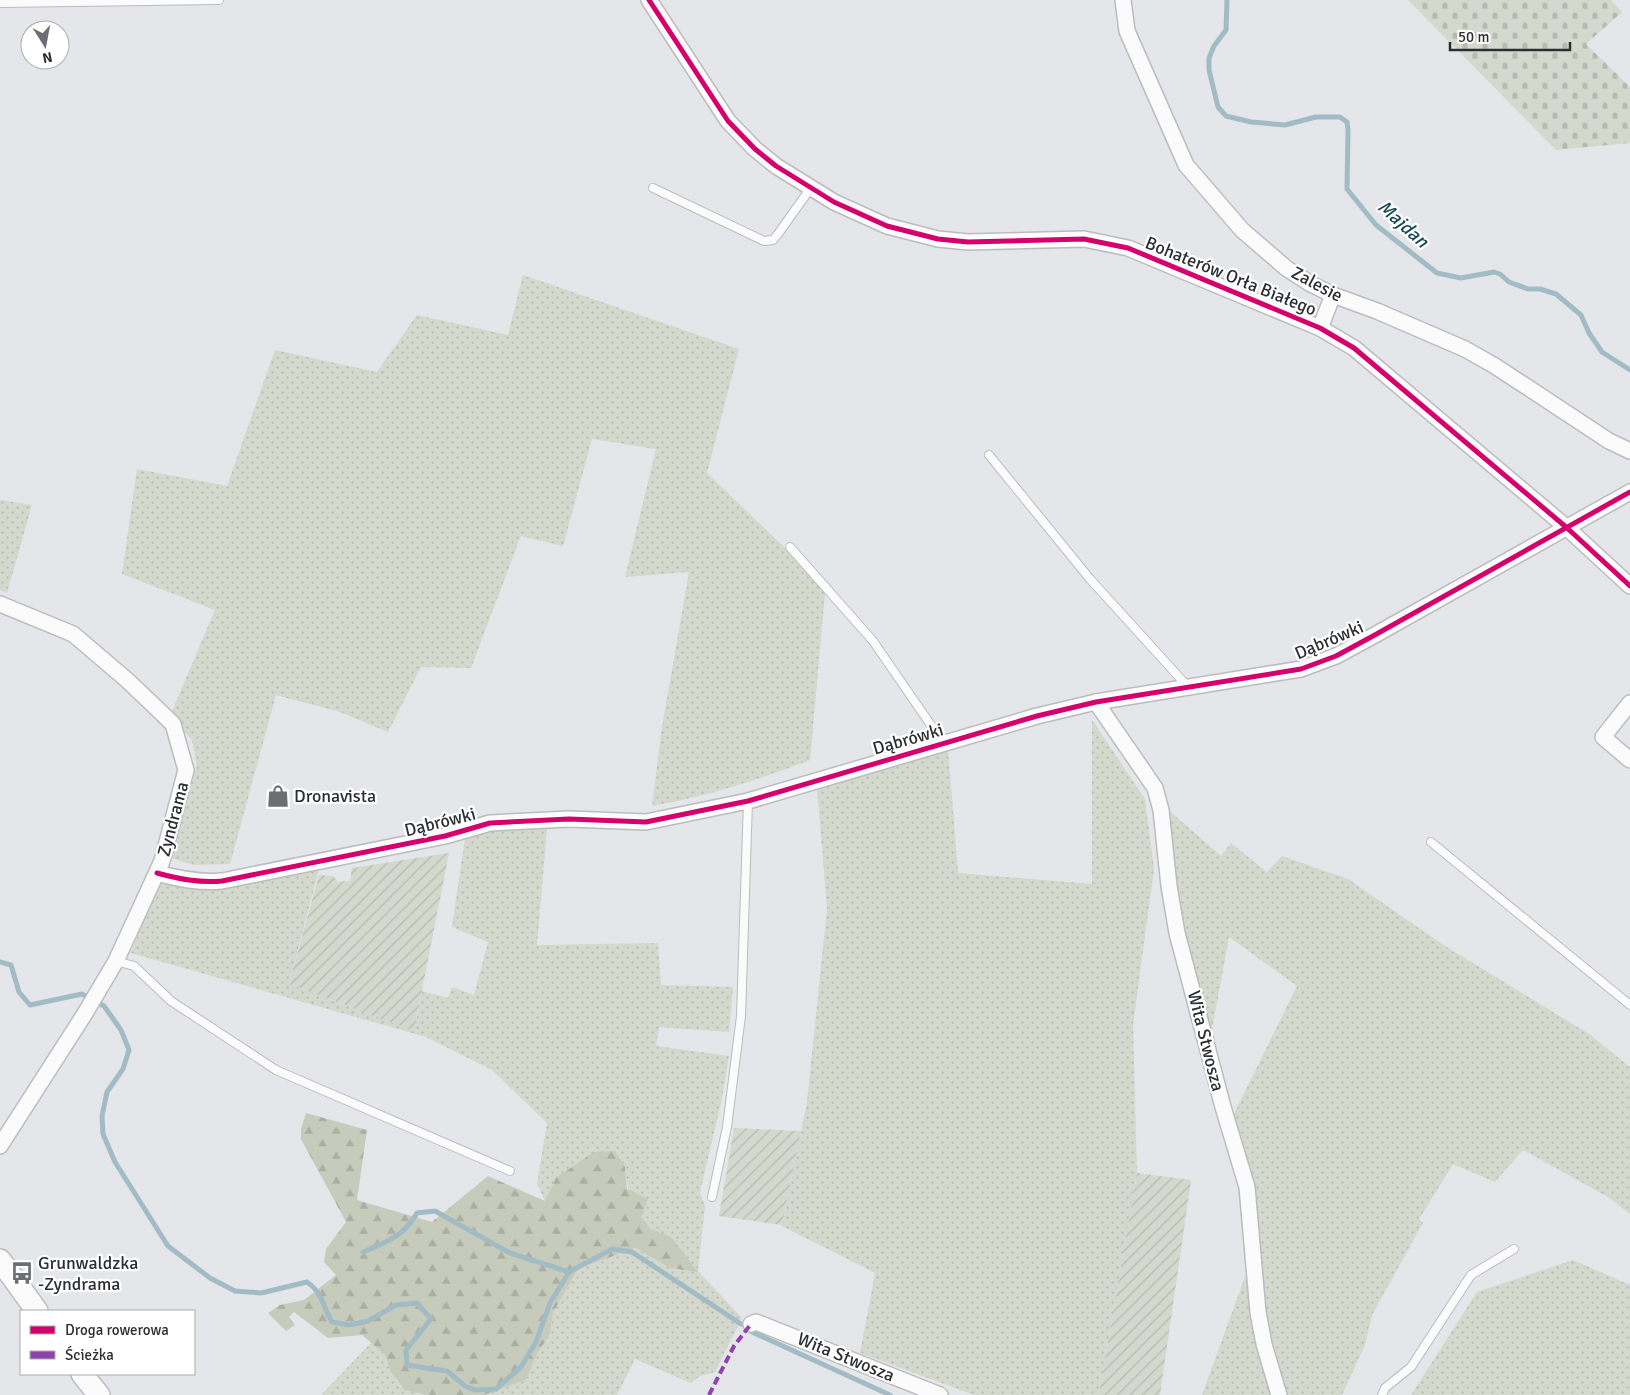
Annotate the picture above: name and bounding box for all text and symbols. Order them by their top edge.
north arrow [20,20,70,70]
scale bar [1450,20,1570,52]
text: 50 m [1458,28,1489,46]
text: N [41,48,54,67]
water label: Majdan [1373,195,1434,254]
street label: Bohaterów Orła Białego [1142,232,1320,320]
street label: Zalesie [1288,261,1346,307]
street label: Dąbrówki [1291,616,1367,664]
street label: Dąbrówki [870,718,946,760]
street label: Zyndrama [152,779,194,859]
shop icon: Dronavista [265,783,291,809]
place label: Dronavista [294,785,376,807]
street label: Dąbrówki [402,803,478,841]
street label: Wita Stwosza [1183,988,1229,1094]
place label: Grunwaldzka -Zyndrama [38,1252,138,1295]
bus stop icon: Grunwaldzka -Zyndrama [9,1260,35,1286]
legend [20,1310,195,1375]
text: Droga rowerowa [65,1321,169,1339]
street label: Wita Stwosza [794,1327,898,1387]
text: Ścieżka [65,1345,114,1364]

